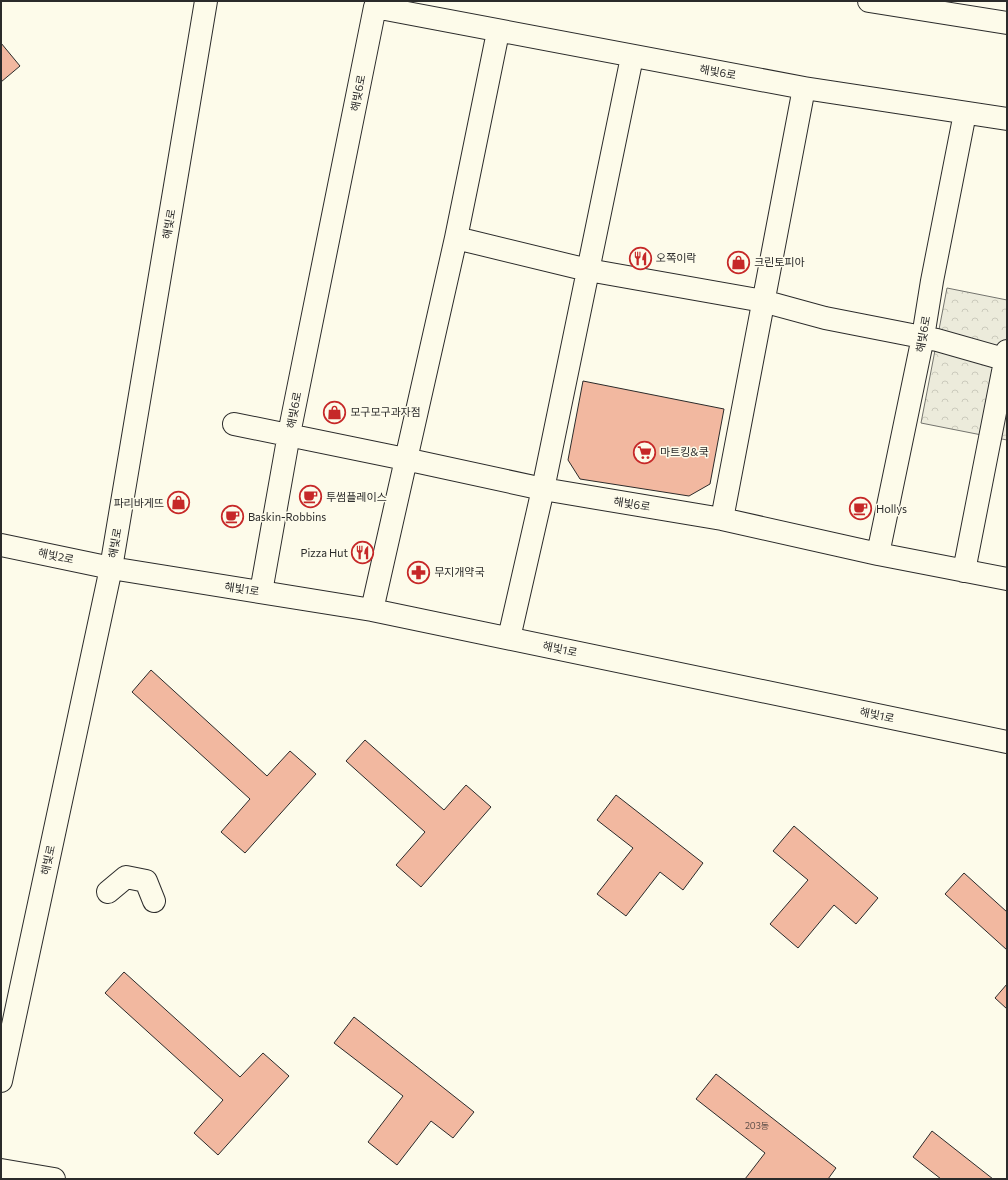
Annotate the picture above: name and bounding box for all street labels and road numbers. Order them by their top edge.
street label: 해빛6로 [699,62,737,81]
street label: 해빛6로 [348,73,367,112]
street label: 해빛로 [159,208,178,240]
street label: 해빛6로 [913,315,932,353]
street label: 해빛6로 [284,390,303,429]
street label: 해빛6로 [613,494,651,513]
street label: 해빛로 [105,527,124,559]
street label: 해빛2로 [37,545,75,566]
street label: 해빛1로 [224,579,260,598]
street label: 해빛1로 [542,639,579,659]
street label: 해빛1로 [859,705,896,725]
street label: 해빛로 [38,844,57,876]

